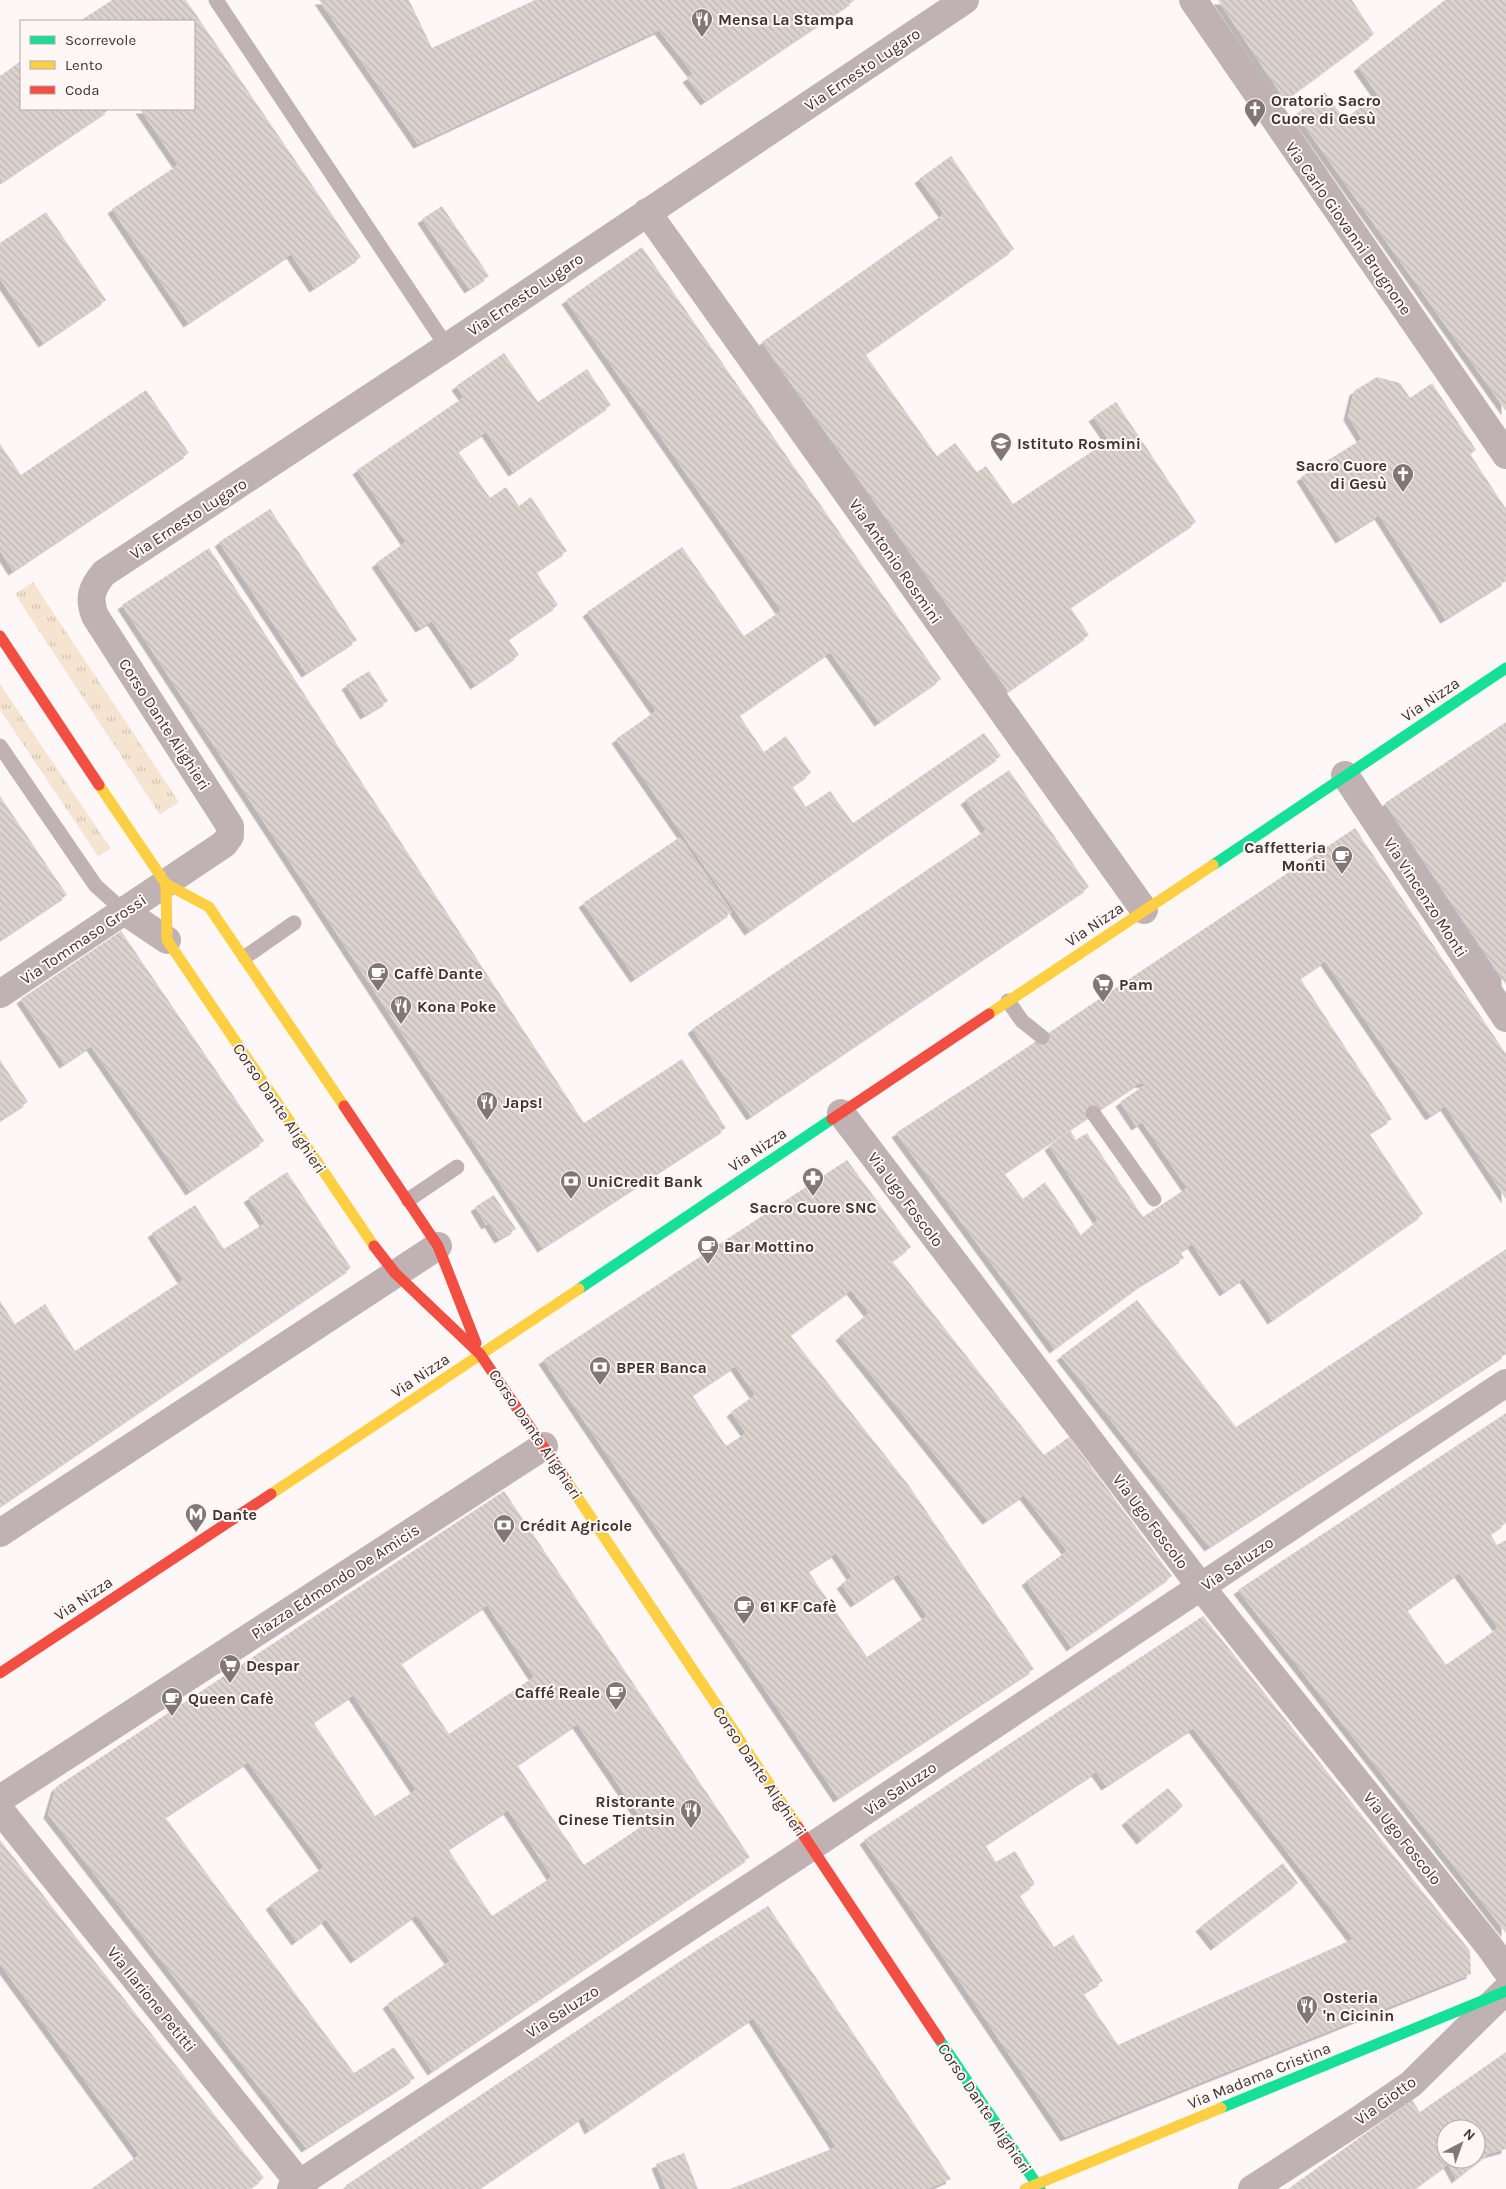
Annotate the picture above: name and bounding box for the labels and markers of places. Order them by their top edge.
restaurant icon: Mensa La Stampa [690,7,714,38]
place label: Mensa La Stampa [718,10,854,29]
place label: Oratorio Sacro Cuore di Gesù [1271,91,1381,128]
church icon: Oratorio Sacro Cuore di Gesù [1243,97,1267,128]
school or university icon: Istituto Rosmini [989,431,1013,462]
place label: Istituto Rosmini [1017,434,1141,453]
place label: Sacro Cuore di Gesù [1296,456,1387,493]
church icon: Sacro Cuore di Gesù [1391,462,1415,493]
place label: Caffetteria Monti [1244,838,1326,875]
cafe icon: Caffetteria Monti [1330,844,1354,875]
cafe icon: Caffè Dante [366,961,390,992]
place label: Caffè Dante [394,964,483,983]
supermarket icon: Pam [1091,972,1115,1003]
place label: Pam [1119,975,1153,994]
restaurant icon: Kona Poke [389,994,413,1025]
place label: Kona Poke [417,997,496,1016]
restaurant icon: Japs! [475,1090,499,1121]
place label: Japs! [503,1093,542,1112]
pharmacy icon: Sacro Cuore SNC [801,1166,825,1197]
bank icon: UniCredit Bank [559,1169,583,1200]
place label: UniCredit Bank [587,1172,703,1191]
place label: Sacro Cuore SNC [749,1198,877,1217]
cafe icon: Bar Mottino [696,1234,720,1265]
place label: Bar Mottino [724,1237,814,1256]
bank icon: BPER Banca [588,1355,612,1386]
place label: BPER Banca [616,1358,707,1377]
metro station icon: Dante [184,1502,208,1533]
place label: Dante [212,1505,257,1524]
bank icon: Crédit Agricole [492,1513,516,1544]
place label: Crédit Agricole [520,1516,632,1535]
cafe icon: 61 KF Cafè [732,1594,756,1625]
place label: 61 KF Cafè [760,1597,837,1616]
supermarket icon: Despar [218,1653,242,1684]
place label: Despar [246,1656,300,1675]
cafe icon: Caffé Reale [604,1680,628,1711]
place label: Caffé Reale [515,1683,600,1702]
cafe icon: Queen Cafè [160,1686,184,1717]
place label: Queen Cafè [188,1689,274,1708]
place label: Ristorante Cinese Tientsin [558,1792,675,1829]
restaurant icon: Ristorante Cinese Tientsin [679,1798,703,1829]
place label: Osteria 'n Cicinin [1323,1988,1394,2025]
restaurant icon: Osteria 'n Cicinin [1295,1994,1319,2025]

